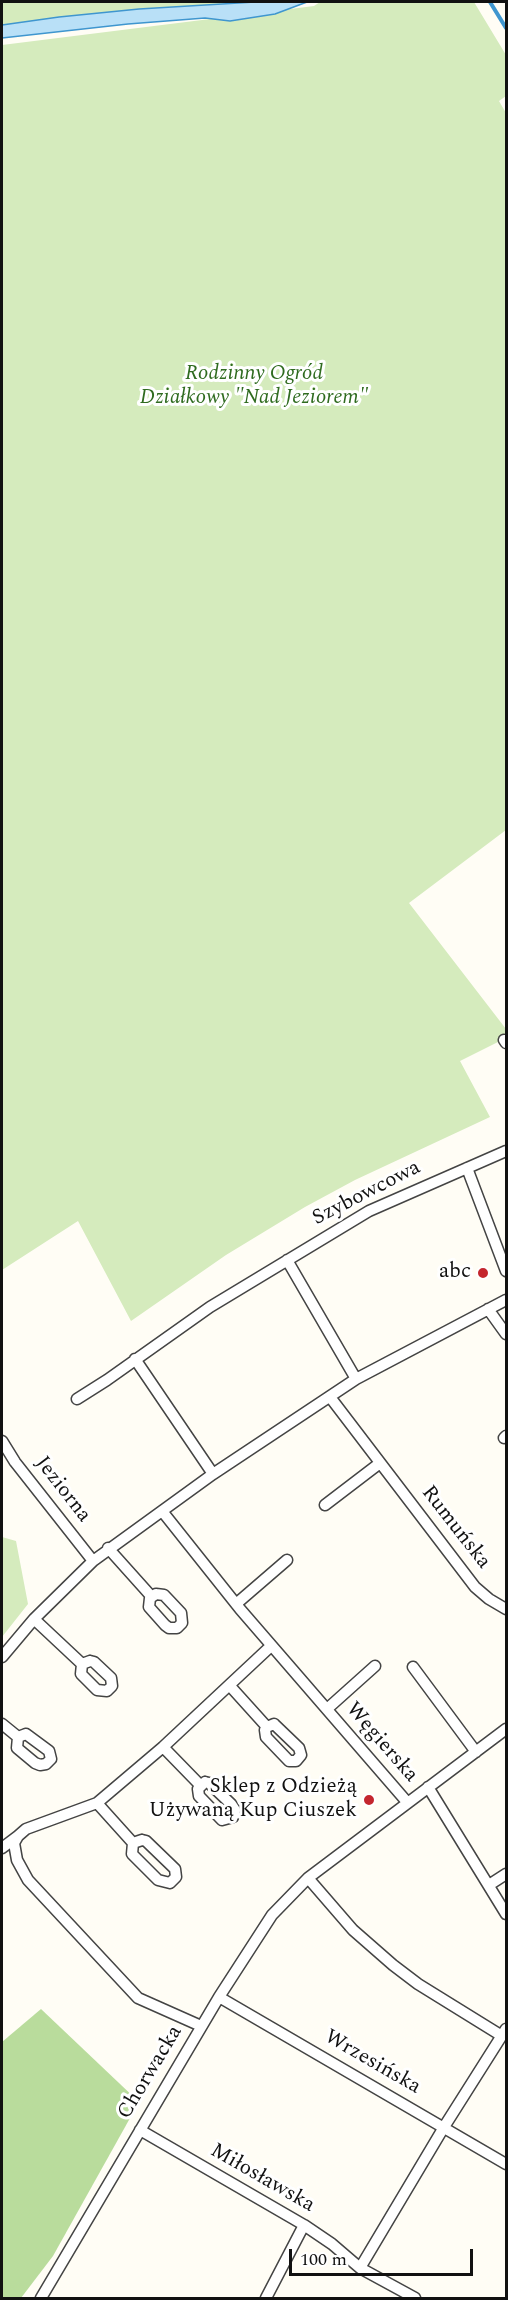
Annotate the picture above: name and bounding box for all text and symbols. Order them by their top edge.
park label: Rodzinny Ogród Działkowy "Nad Jeziorem" [140,362,368,412]
street label: Szybowcowa [309,1156,425,1232]
place label: abc [439,1260,471,1286]
marker: abc [476,1266,490,1280]
street label: Jeziorna [28,1452,96,1528]
street label: Rumuńska [415,1481,495,1575]
street label: Węgierska [339,1698,423,1788]
place label: Sklep z Odzieżą Używaną Kup Ciuszek [149,1775,357,1825]
marker: Sklep z Odzieżą Używaną Kup Ciuszek [362,1793,376,1807]
street label: Chorwacka [113,2022,189,2124]
street label: Wrzesińska [319,2025,425,2101]
street label: Miłosławska [205,2139,319,2219]
scale bar [292,2237,476,2275]
text: 100 m [300,2246,347,2273]

